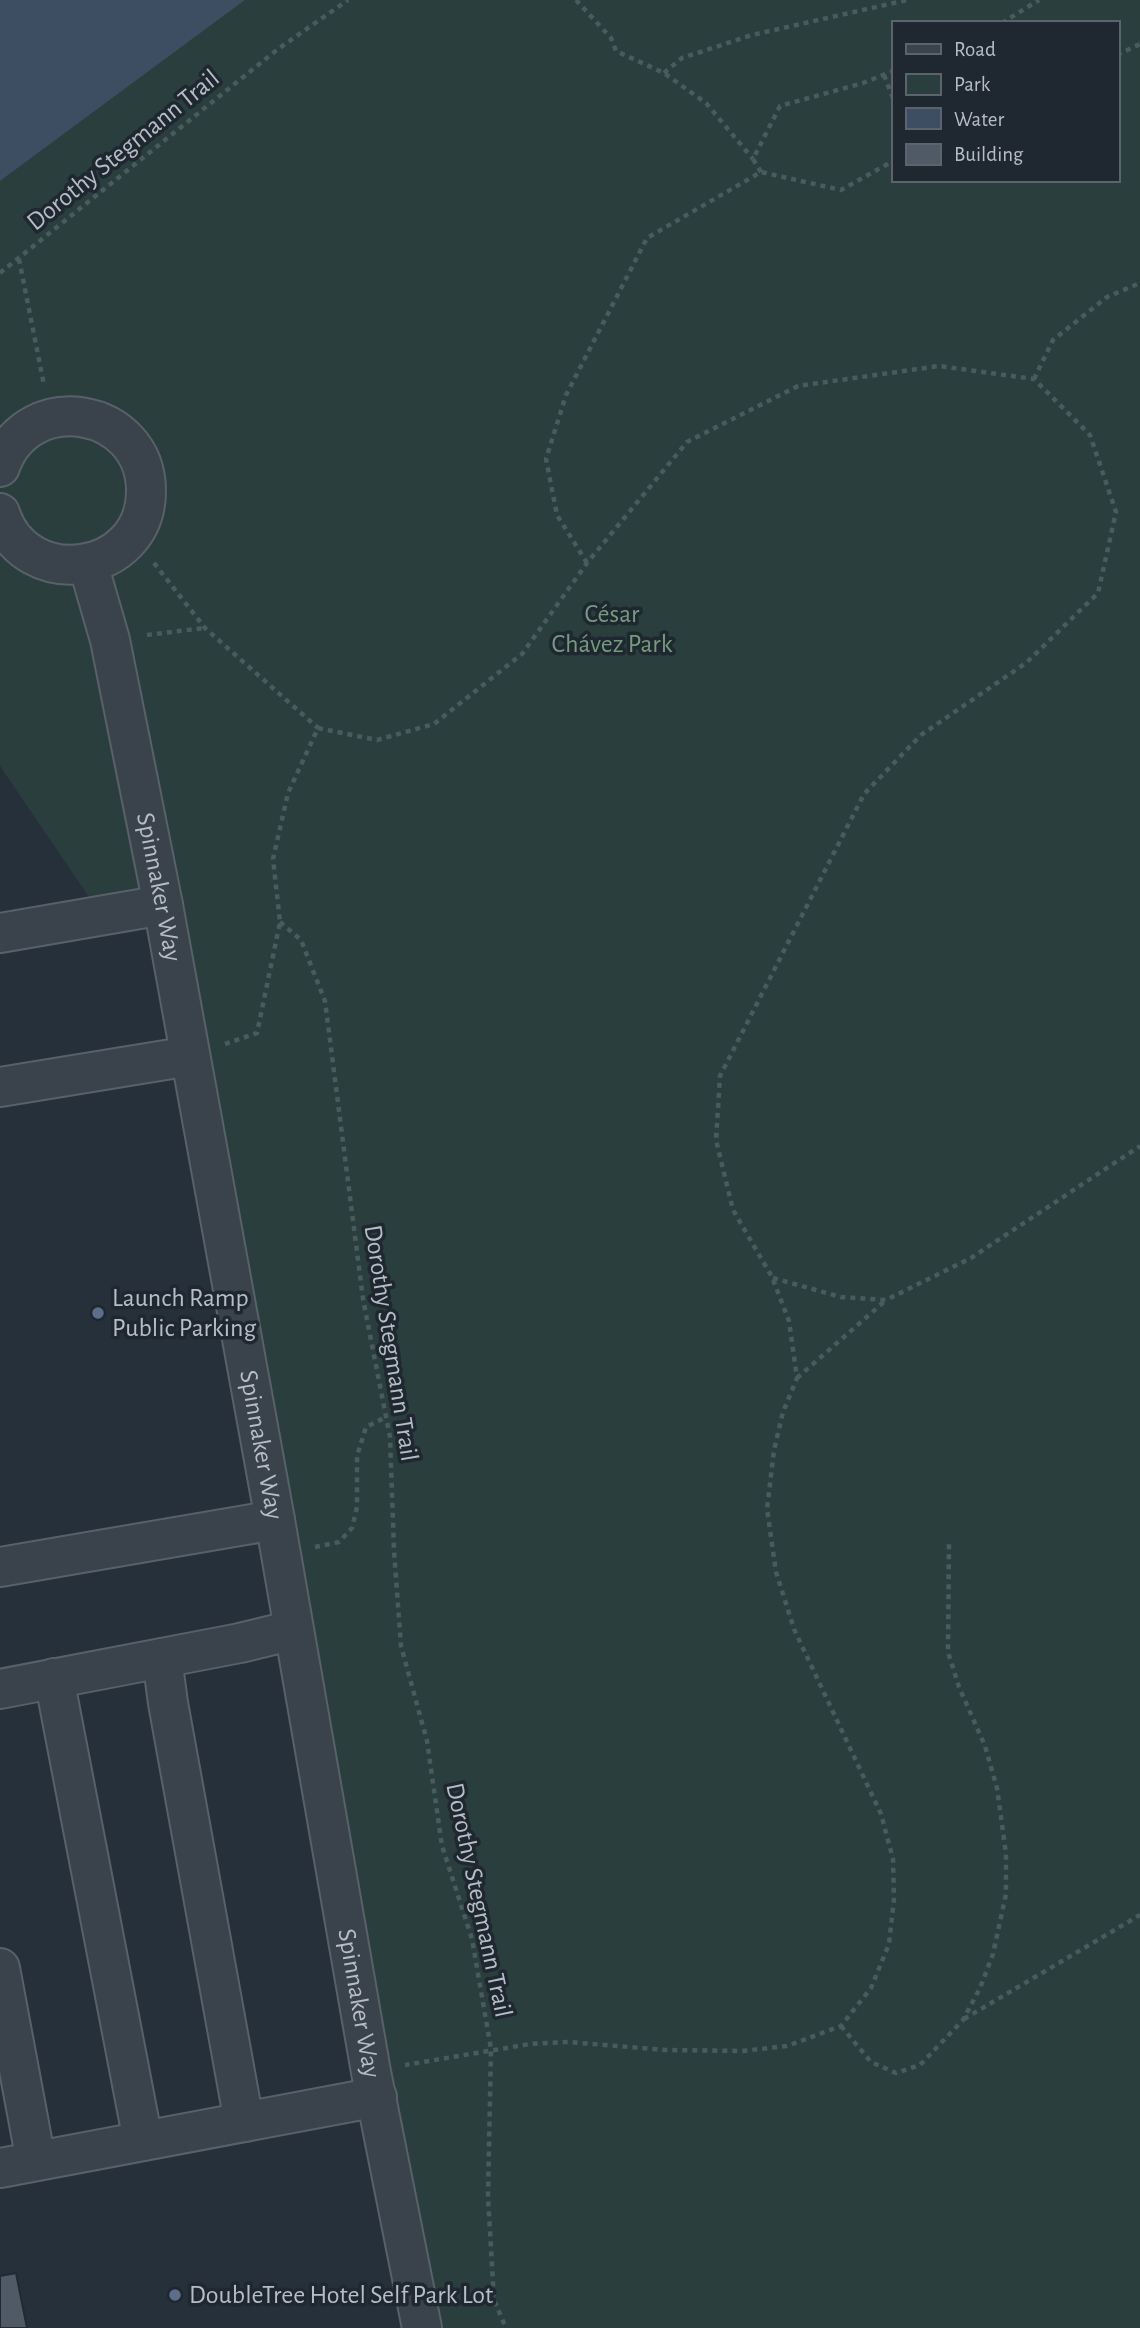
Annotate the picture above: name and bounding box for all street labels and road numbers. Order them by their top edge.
street label: Dorothy Stegmann Trail [22,65,224,235]
street label: Spinnaker Way [132,810,186,964]
street label: Dorothy Stegmann Trail [359,1223,423,1463]
street label: Spinnaker Way [235,1368,288,1521]
street label: Dorothy Stegmann Trail [441,1780,517,2020]
street label: Spinnaker Way [333,1927,385,2080]

